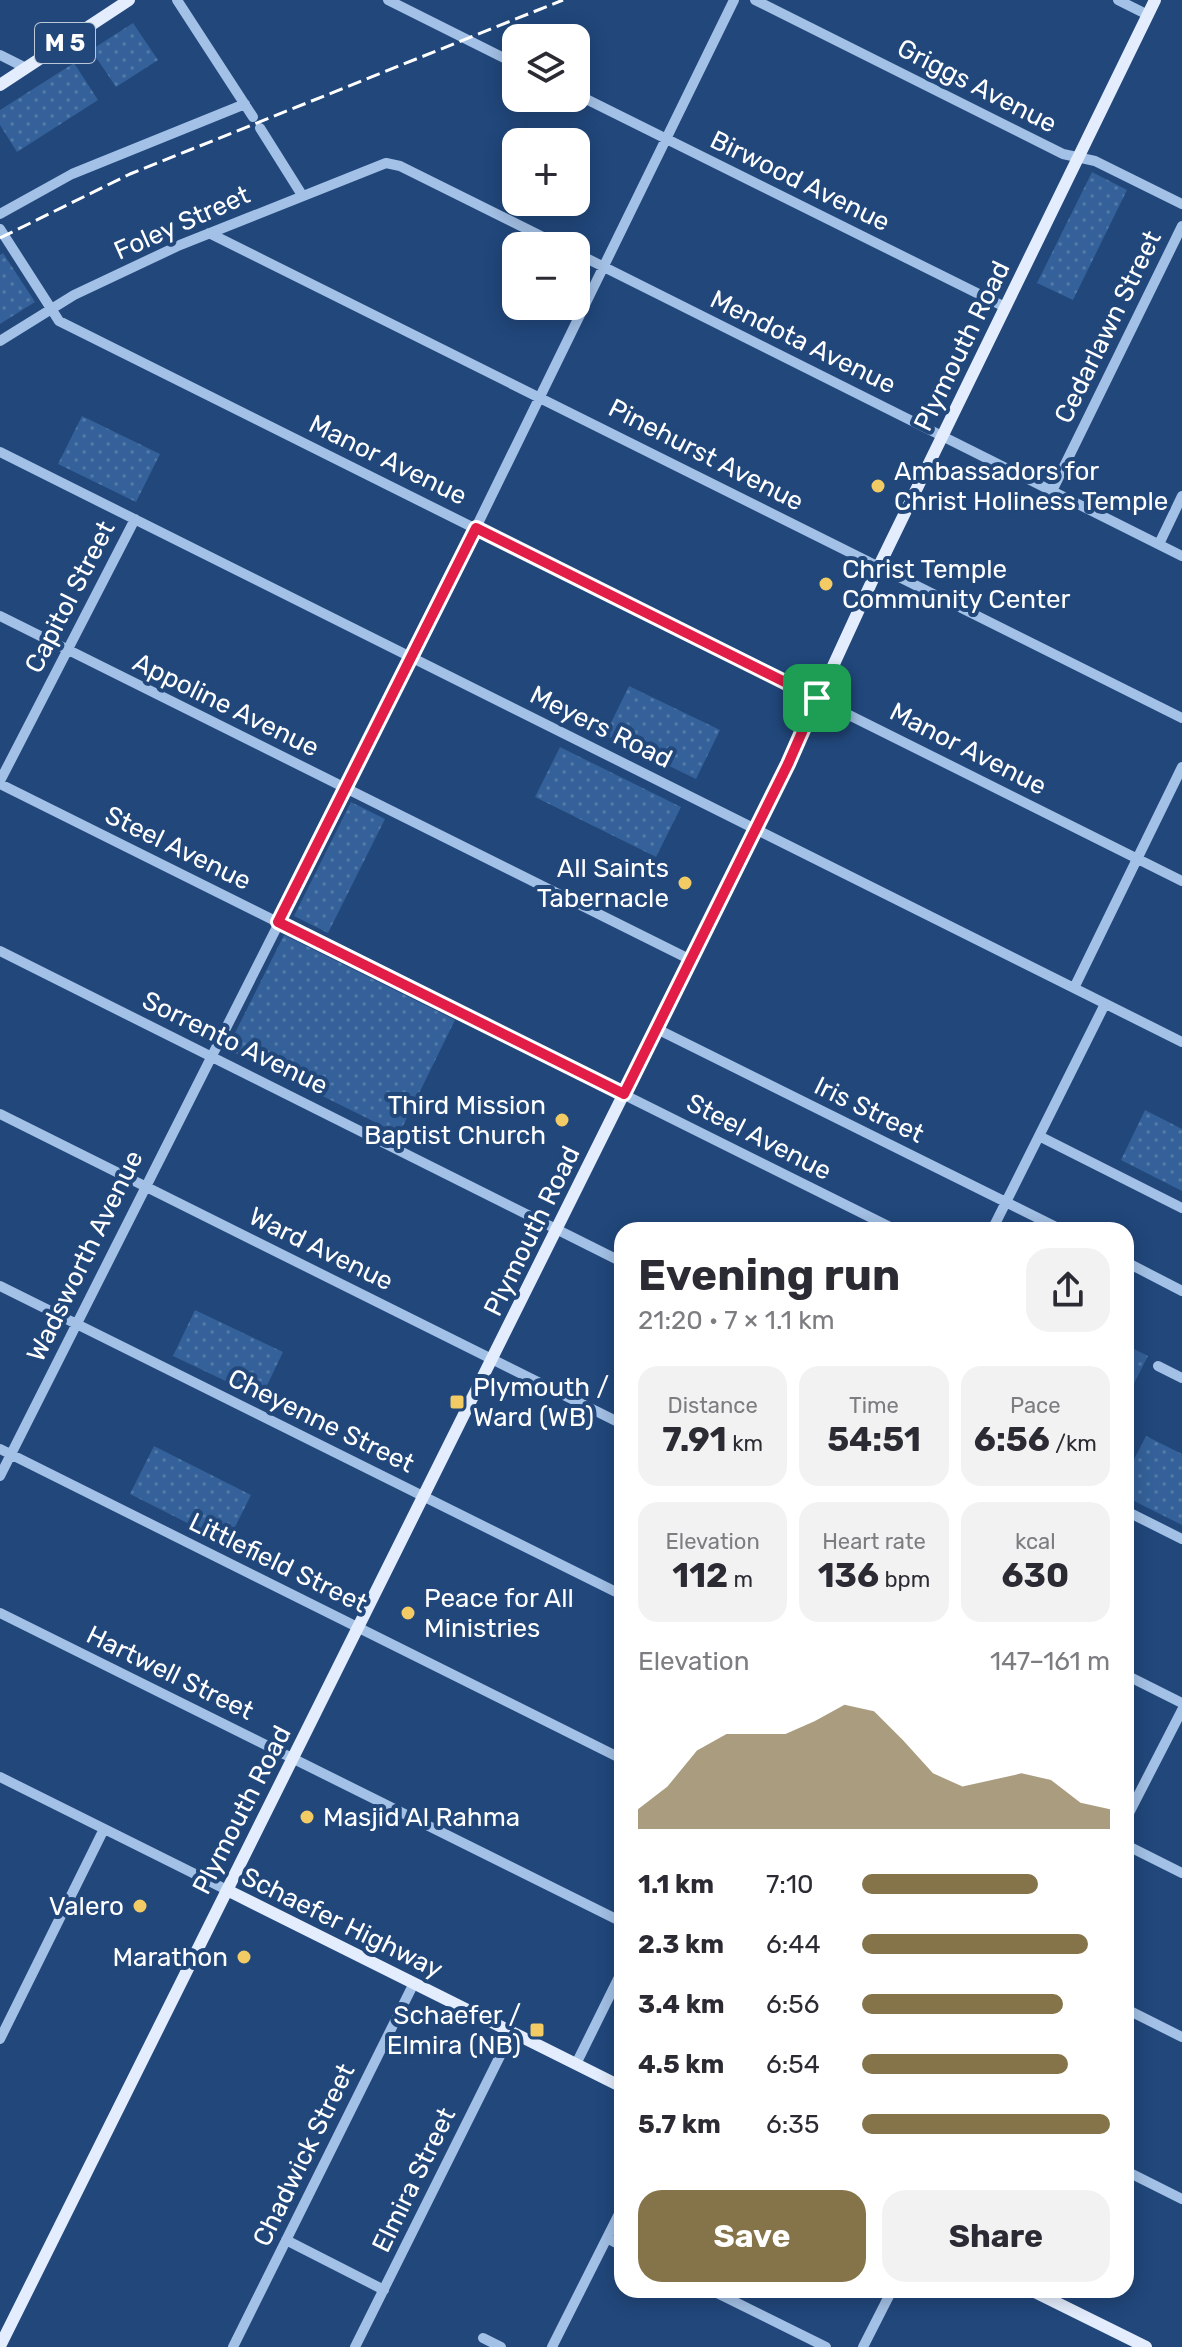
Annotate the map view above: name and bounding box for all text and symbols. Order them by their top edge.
road number: M 5 [35,23,95,63]
map controls [502,24,590,320]
button: layers [502,24,590,112]
street label: Griggs Avenue [892,32,1062,140]
street label: Birwood Avenue [705,124,895,238]
button: + [502,128,590,216]
street label: Foley Street [109,179,255,267]
street label: Cedarlawn Street [1048,226,1168,428]
button: − [502,232,590,320]
street label: Plymouth Road [908,256,1016,436]
street label: Mendota Avenue [705,284,901,400]
street label: Pinehurst Avenue [603,392,809,518]
street label: Manor Avenue [304,408,472,512]
place label: Ambassadors for Christ Holiness Temple [894,456,1168,517]
marker: Ambassadors for Christ Holiness Temple [869,477,887,495]
street label: Capitol Street [18,516,122,678]
place label: Christ Temple Community Center [842,554,1071,615]
marker: Christ Temple Community Center [817,575,835,593]
street label: Appoline Avenue [128,647,324,763]
pin [783,664,851,732]
icon: arrive [795,676,839,720]
street label: Meyers Road [525,679,677,775]
street label: Manor Avenue [884,696,1052,802]
street label: Steel Avenue [100,799,256,897]
place label: All Saints Tabernacle [537,853,669,914]
marker: All Saints Tabernacle [676,874,694,892]
street label: Sorrento Avenue [137,985,333,1101]
street label: Iris Street [809,1070,929,1150]
street label: Steel Avenue [681,1087,837,1187]
place label: Third Mission Baptist Church [364,1090,546,1151]
marker: Third Mission Baptist Church [553,1111,571,1129]
street label: Plymouth Road [478,1141,586,1321]
street label: Wadsworth Avenue [20,1145,150,1367]
street label: Ward Avenue [244,1201,398,1297]
button: share [1026,1248,1110,1332]
text: Evening run [638,1249,900,1301]
text: 21:20 · 7 × 1.1 km [638,1305,835,1336]
street label: Cheyenne Street [223,1363,419,1479]
place label: Plymouth / Ward (WB) [473,1372,609,1433]
text: Distance [668,1392,758,1419]
text: Time [849,1392,899,1419]
text: Pace [1010,1392,1061,1419]
marker: Plymouth / Ward (WB) [448,1393,466,1411]
text: 7.91 [662,1419,727,1460]
text: 54:51 [827,1419,921,1460]
text: 6:56 [974,1419,1050,1460]
text: km [727,1430,763,1457]
text: /km [1050,1430,1097,1457]
street label: Littlefield Street [184,1507,372,1619]
text: Elevation [666,1528,760,1555]
text: Heart rate [822,1528,926,1555]
text: kcal [1015,1528,1056,1555]
text: 112 [672,1555,728,1596]
text: 136 [818,1555,879,1596]
text: 630 [1001,1555,1069,1596]
text: m [728,1566,753,1593]
text: bpm [879,1566,930,1593]
place label: Peace for All Ministries [424,1583,574,1644]
marker: Peace for All Ministries [399,1604,417,1622]
street label: Hartwell Street [81,1619,259,1727]
text: Elevation [638,1646,749,1677]
text: 147–161 m [990,1646,1110,1677]
street label: Plymouth Road [186,1721,298,1899]
place label: Masjid Al Rahma [323,1802,520,1833]
marker: Masjid Al Rahma [298,1808,316,1826]
street label: Schaefer Highway [236,1861,448,1985]
text: 1.1 km [638,1869,714,1900]
text: 7:10 [766,1869,814,1900]
place label: Valero [49,1891,124,1922]
marker: Valero [131,1897,149,1915]
text: 2.3 km [638,1929,724,1960]
text: 6:44 [766,1929,821,1960]
place label: Marathon [112,1942,228,1973]
marker: Marathon [235,1948,253,1966]
text: 3.4 km [638,1989,725,2020]
text: 6:56 [766,1989,819,2020]
place label: Schaefer / Elmira (NB) [387,2000,521,2061]
marker: Schaefer / Elmira (NB) [528,2021,546,2039]
text: 4.5 km [638,2049,724,2080]
text: 6:54 [766,2049,820,2080]
street label: Chadwick Street [246,2059,362,2251]
street label: Elmira Street [366,2103,462,2257]
text: 5.7 km [638,2109,721,2140]
text: 6:35 [766,2109,819,2140]
button: Save [638,2190,866,2282]
button: Share [882,2190,1110,2282]

